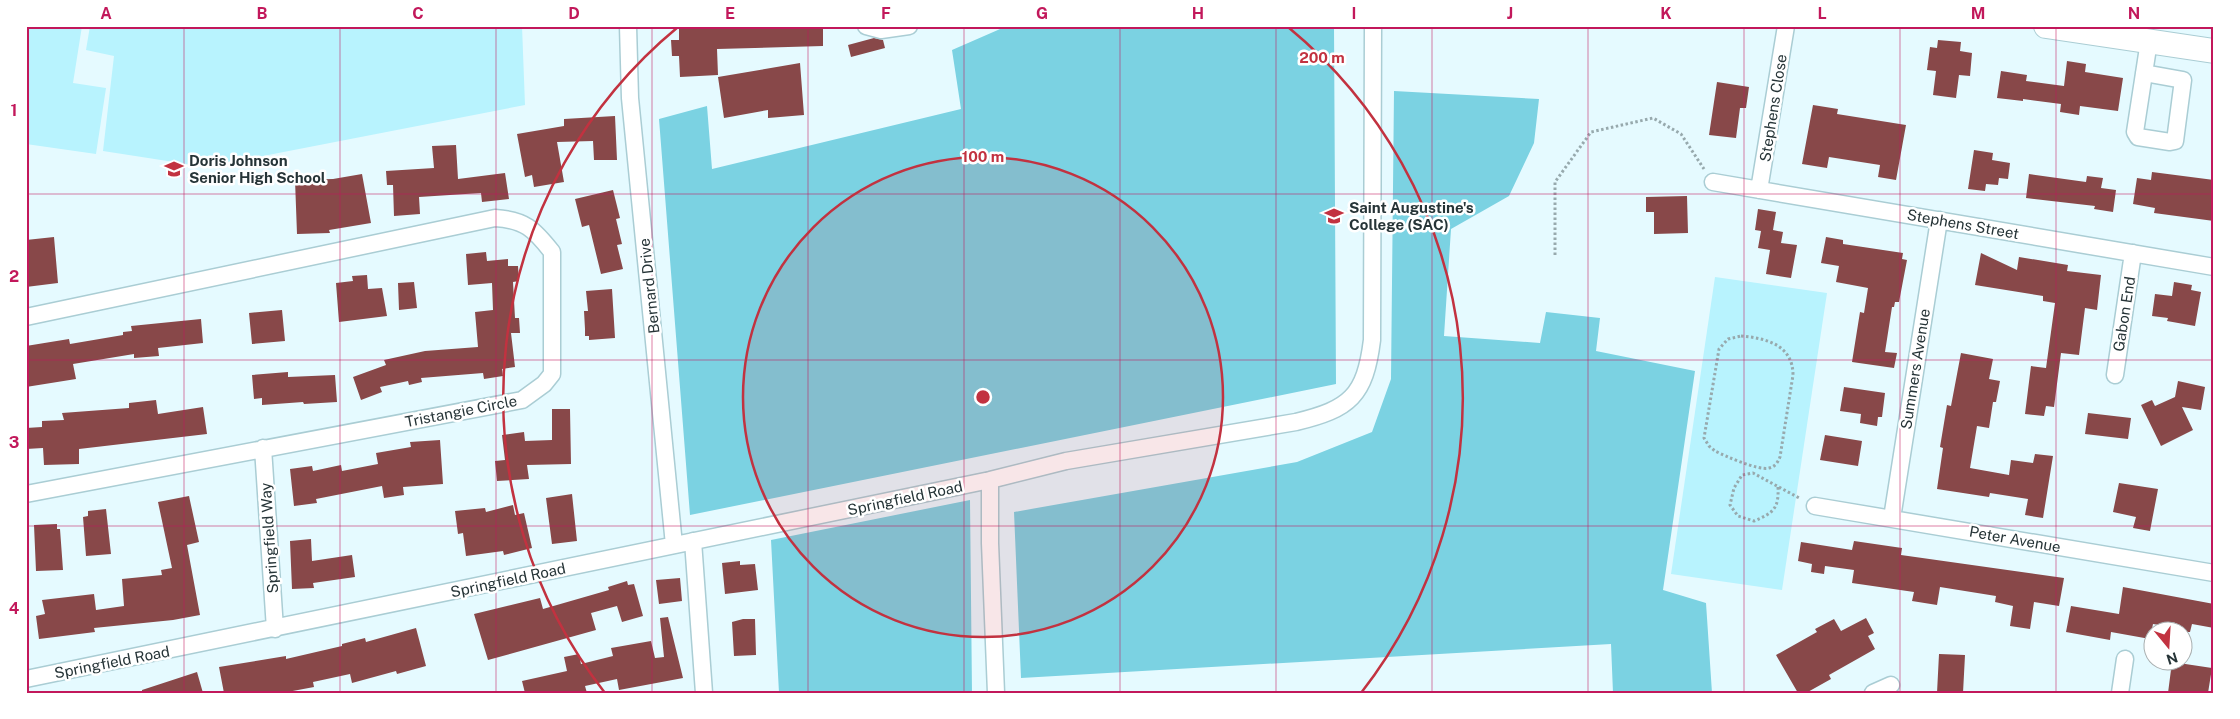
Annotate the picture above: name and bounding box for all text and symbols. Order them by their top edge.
text: A [100,4,112,23]
text: B [257,4,268,23]
text: C [412,4,424,23]
text: D [568,4,580,23]
text: E [725,4,735,23]
text: F [881,4,891,23]
text: G [1036,4,1048,23]
text: H [1192,4,1204,23]
text: I [1352,4,1356,23]
text: J [1507,4,1513,23]
text: K [1660,4,1672,23]
text: L [1817,4,1827,23]
text: M [1971,4,1985,23]
text: N [2128,4,2140,23]
text: 200 m [1299,49,1345,66]
street label: Stephens Close [1756,53,1790,163]
text: 1 [11,101,17,120]
text: 100 m [962,148,1004,165]
place label: Doris Johnson Senior High School [189,152,326,186]
school or university icon: Doris Johnson Senior High School [163,158,185,180]
place label: Saint Augustine's College (SAC) [1349,199,1474,233]
school or university icon: Saint Augustine's College (SAC) [1323,205,1345,227]
street label: Stephens Street [1906,206,2021,242]
street label: Bernard Drive [636,238,662,334]
text: 2 [9,267,19,286]
street label: Gabon End [2110,275,2138,353]
street label: Summers Avenue [1897,308,1933,430]
centre of rings [974,388,992,406]
street label: Tristangie Circle [404,392,518,430]
text: 3 [9,433,19,452]
street label: Springfield Road [846,478,964,518]
street label: Springfield Way [257,482,281,594]
street label: Peter Avenue [1968,523,2062,555]
street label: Springfield Road [449,560,567,600]
text: 4 [9,599,20,618]
north arrow [2142,622,2192,672]
street label: Springfield Road [53,642,171,682]
text: N [2164,649,2180,668]

